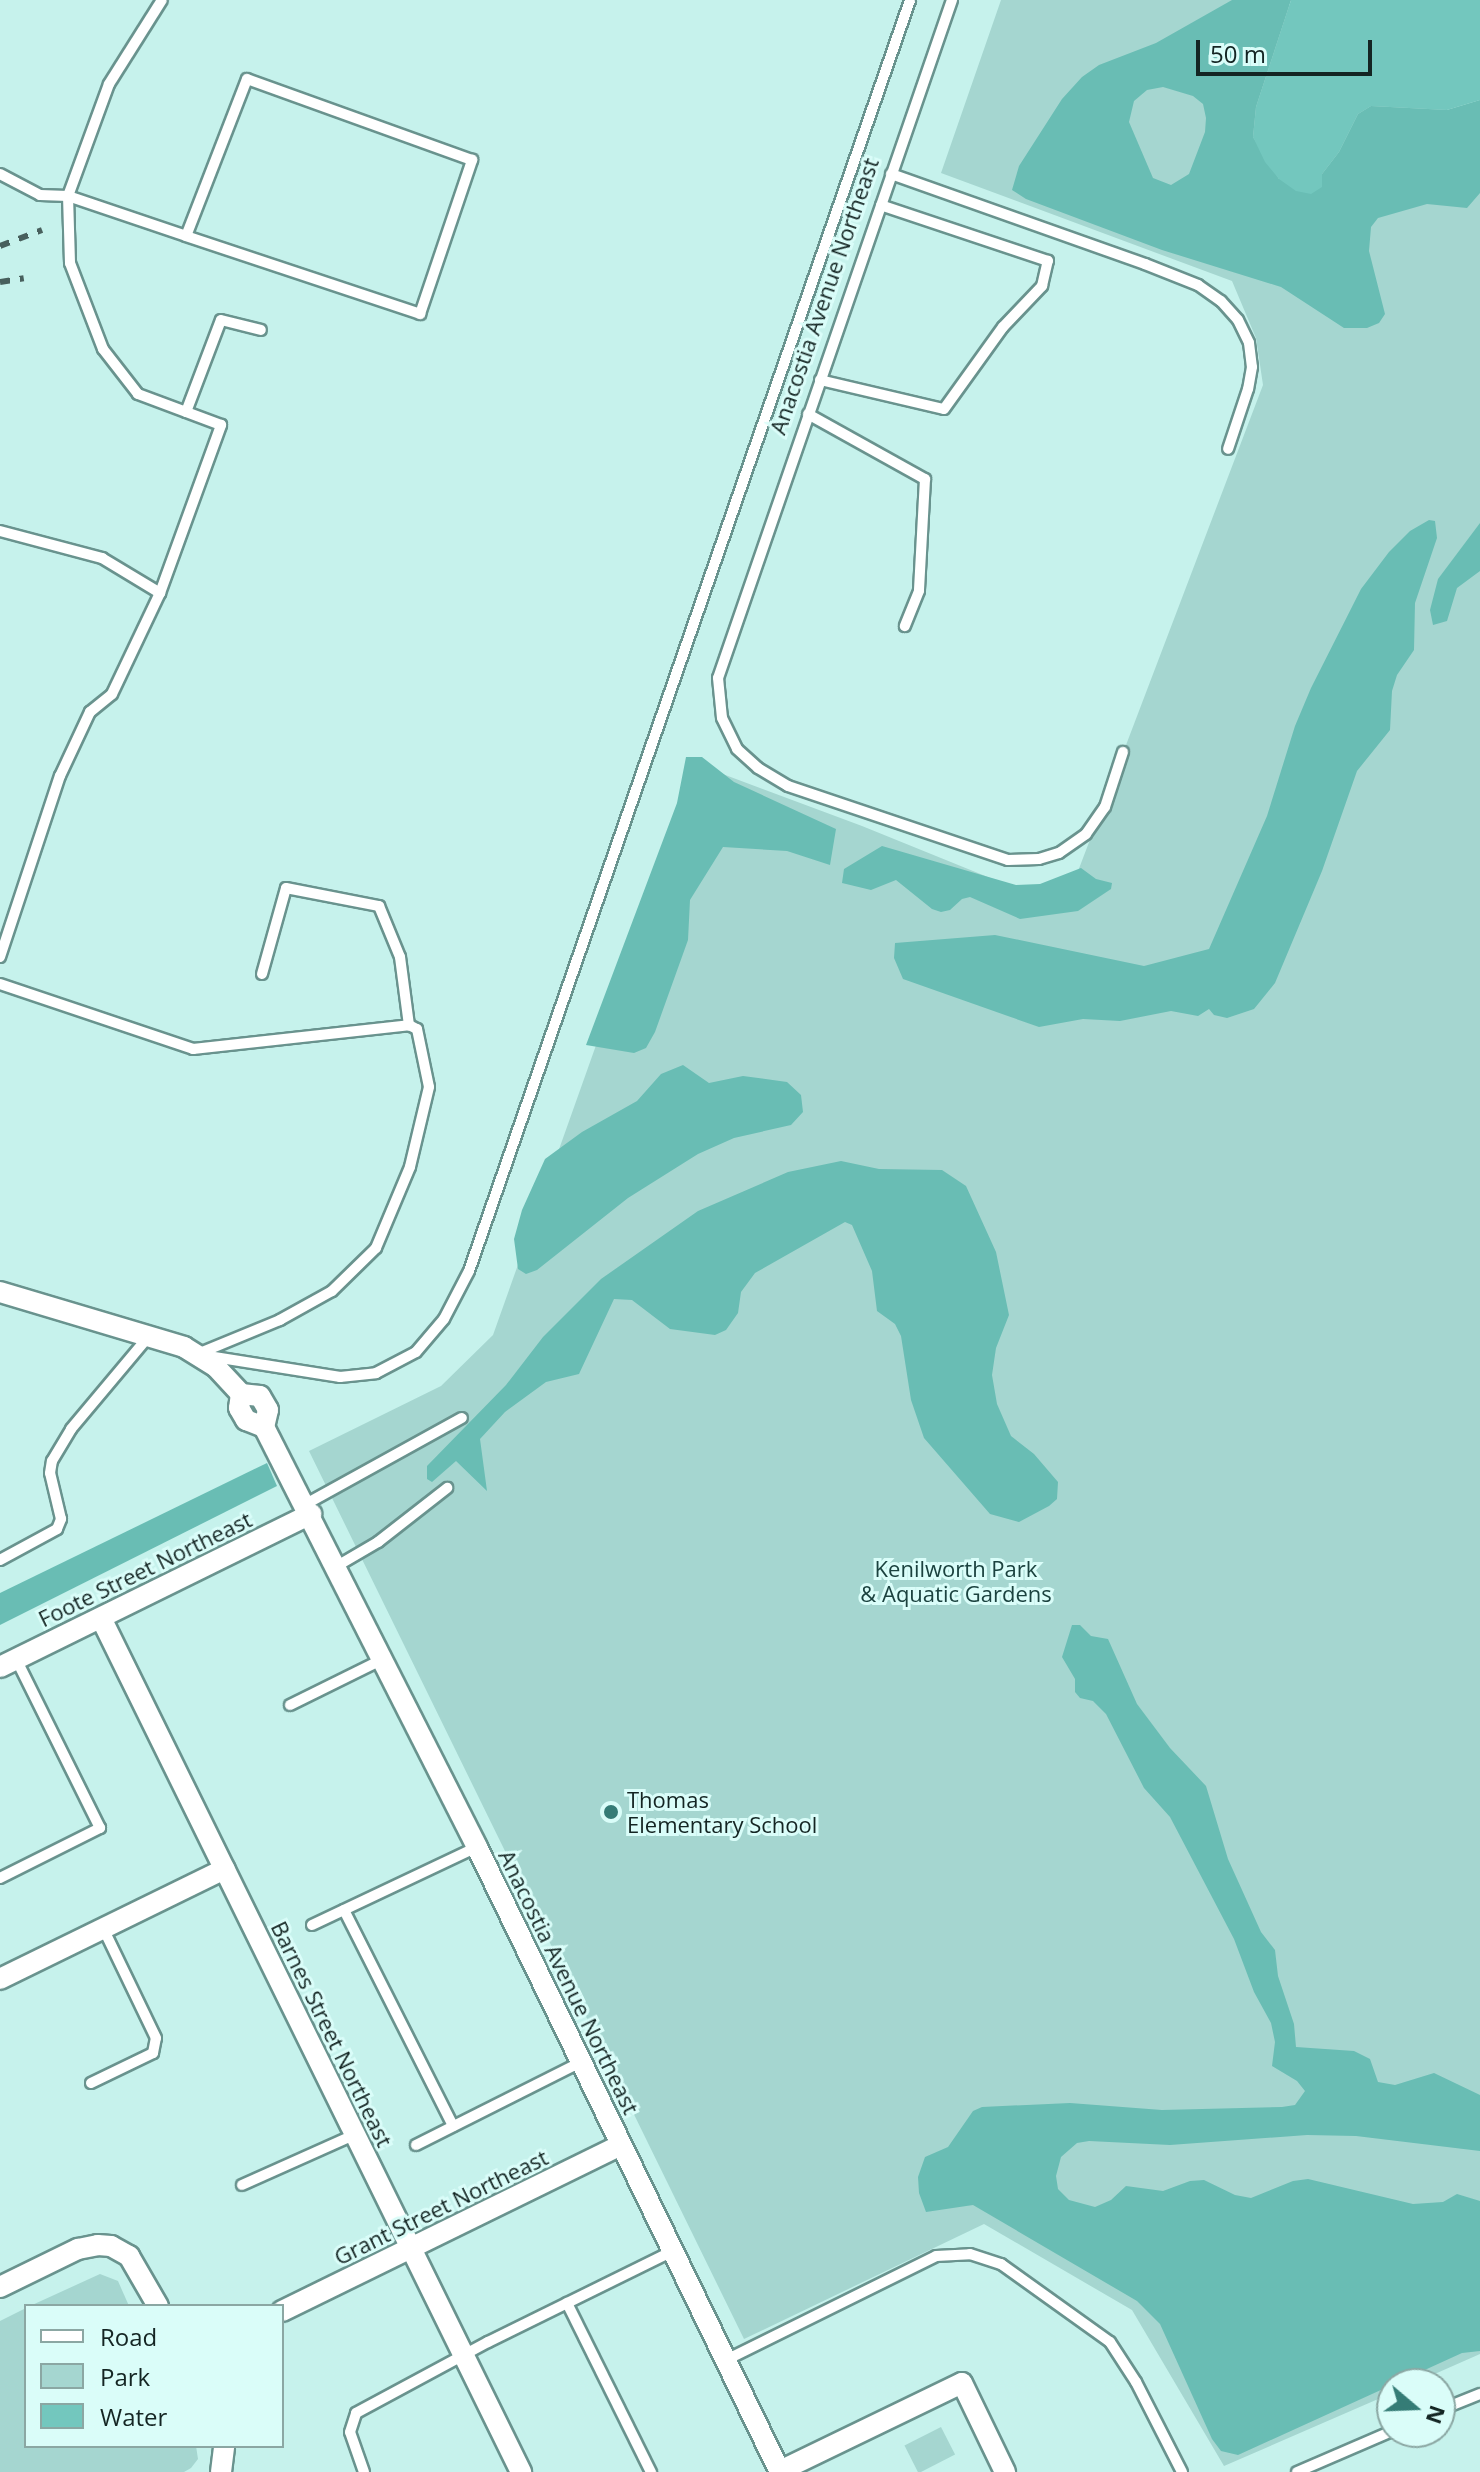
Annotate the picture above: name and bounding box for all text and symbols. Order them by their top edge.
scale bar [1200,24,1376,74]
text: 50 m [1210,37,1266,70]
street label: Anacostia Avenue Northeast [764,154,884,438]
street label: Foote Street Northeast [34,1506,256,1632]
park label: Kenilworth Park & Aquatic Gardens [860,1555,1052,1606]
place label: Thomas Elementary School [627,1786,817,1838]
marker: Thomas Elementary School [602,1803,620,1821]
street label: Anacostia Avenue Northeast [493,1846,645,2118]
street label: Barnes Street Northeast [266,1917,398,2151]
street label: Grant Street Northeast [330,2144,552,2270]
legend [24,2304,284,2448]
text: Road [100,2320,157,2353]
text: Park [100,2360,150,2393]
north arrow [1376,2368,1456,2448]
text: Water [100,2400,167,2433]
text: N [1420,2402,1454,2428]

